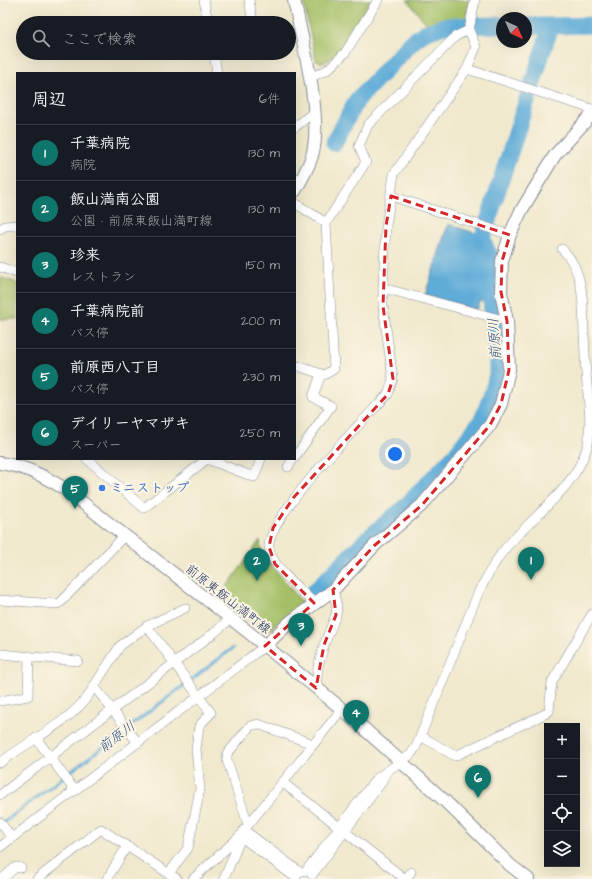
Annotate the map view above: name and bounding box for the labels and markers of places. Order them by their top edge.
pin: 5 [62,476,88,509]
place label: ミニストップ [110,479,189,497]
marker: ミニストップ [97,483,107,493]
pin: 1 [518,547,544,580]
pin: 2 [244,548,270,581]
pin: 3 [288,613,314,646]
pin: 4 [343,700,369,733]
pin: 6 [465,765,491,798]

